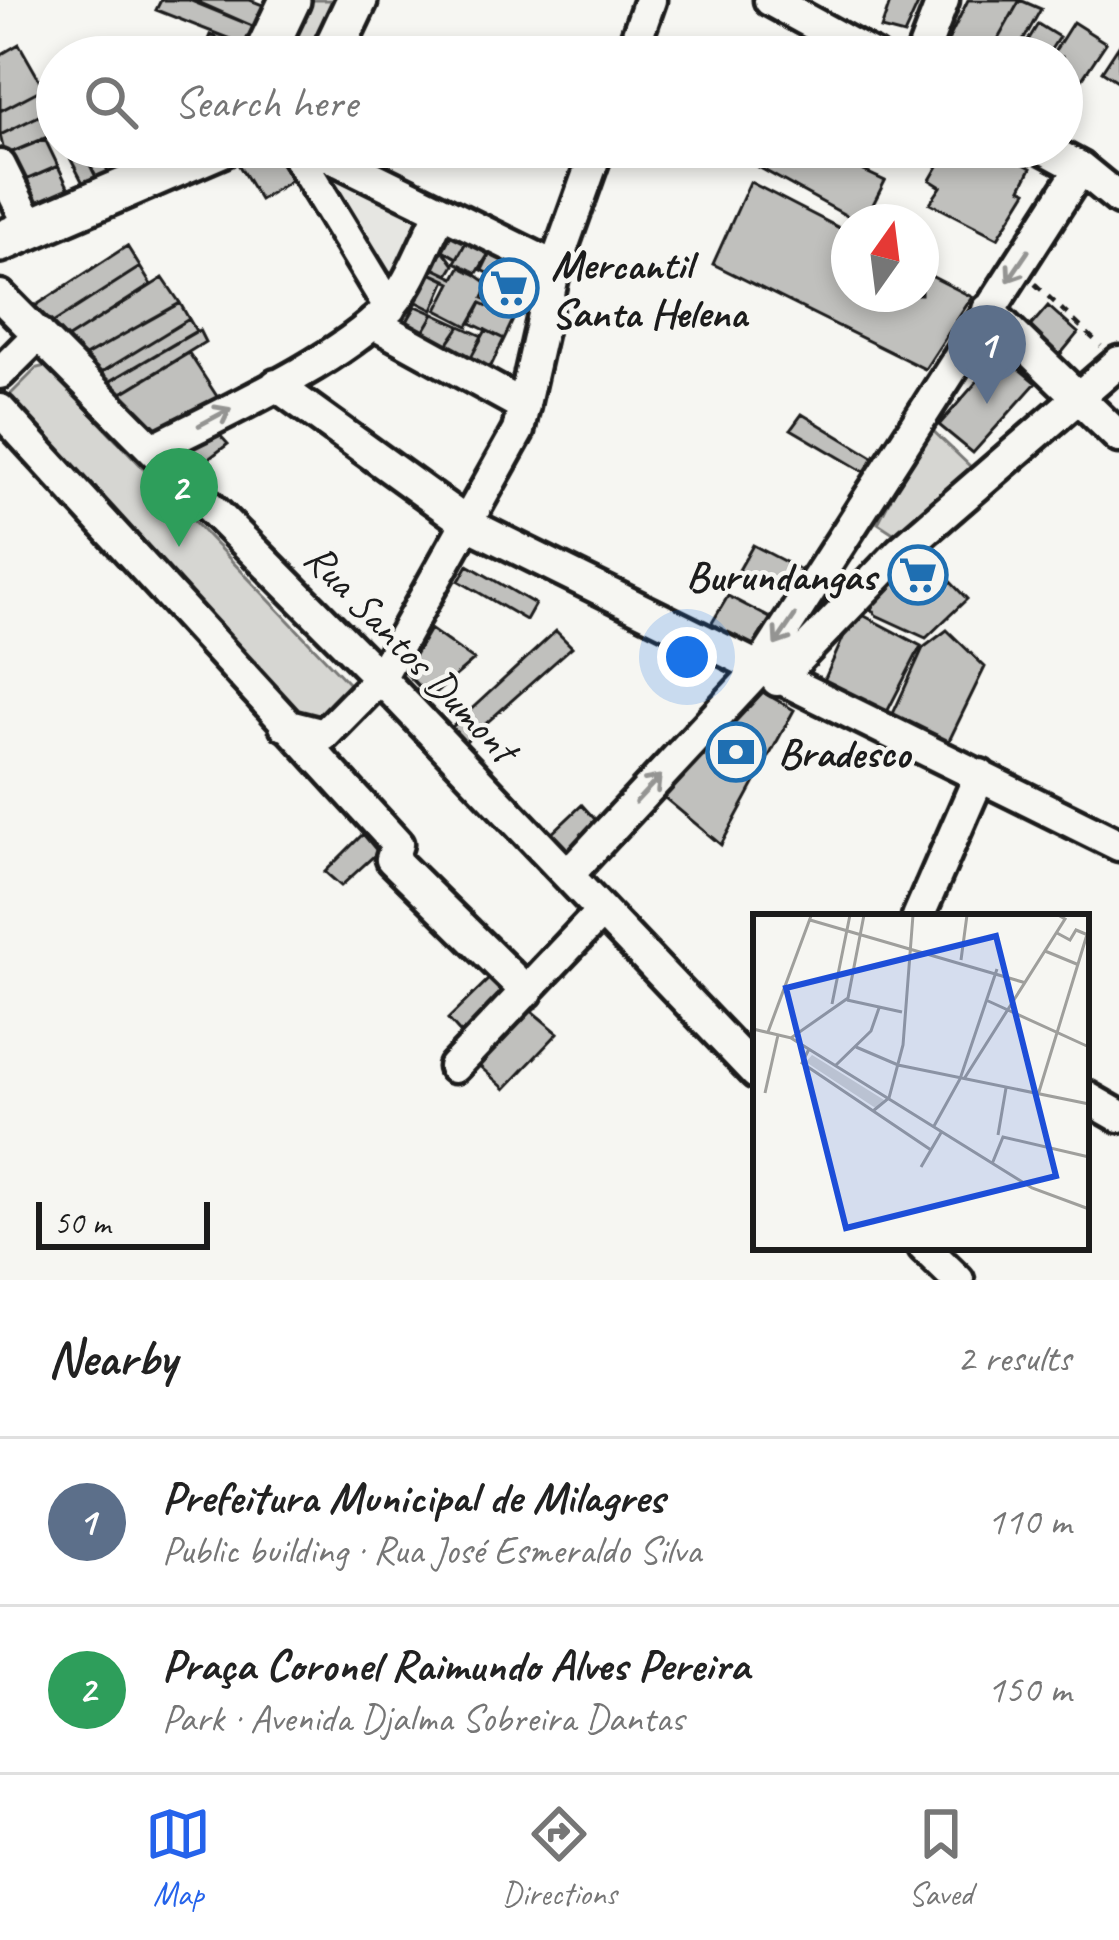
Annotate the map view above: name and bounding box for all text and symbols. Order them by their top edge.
search box [36,36,1083,168]
icon: search [78,69,144,135]
text: Search here [174,74,357,131]
north arrow [831,204,939,312]
place label: Mercantil Santa Helena [551,239,750,340]
one-way arrow [1005,249,1030,283]
supermarket icon: Mercantil Santa Helena [478,257,540,319]
pin: 1 [948,305,1026,404]
one-way arrow [197,405,232,428]
pin: 2 [140,448,218,547]
street label: Rua Santos Dumont [293,532,532,777]
supermarket icon: Burundangas [887,544,949,606]
place label: Burundangas [686,550,880,603]
one-way arrow [772,612,797,646]
your location [657,627,717,687]
bank icon: Bradesco [705,721,767,783]
place label: Bradesco [778,727,913,780]
one-way arrow [633,775,662,805]
inset map [753,914,1089,1250]
scale bar [36,1196,210,1249]
text: 50 m [54,1202,110,1244]
text: Nearby [48,1326,176,1390]
text: 2 results [957,1334,1071,1383]
text: Prefeitura Municipal de Milagres [162,1469,664,1526]
text: 1 [78,1497,96,1546]
text: 110 m [987,1497,1071,1546]
text: Public building · Rua José Esmeraldo Silva [162,1526,701,1575]
text: Praça Coronel Raimundo Alves Pereira [162,1637,749,1694]
text: 2 [78,1665,96,1714]
text: 150 m [987,1665,1071,1714]
text: Park · Avenida Djalma Sobreira Dantas [162,1694,684,1743]
tab: Map [145,1801,211,1915]
tab: Directions [502,1801,617,1915]
tab: Saved [908,1801,974,1915]

